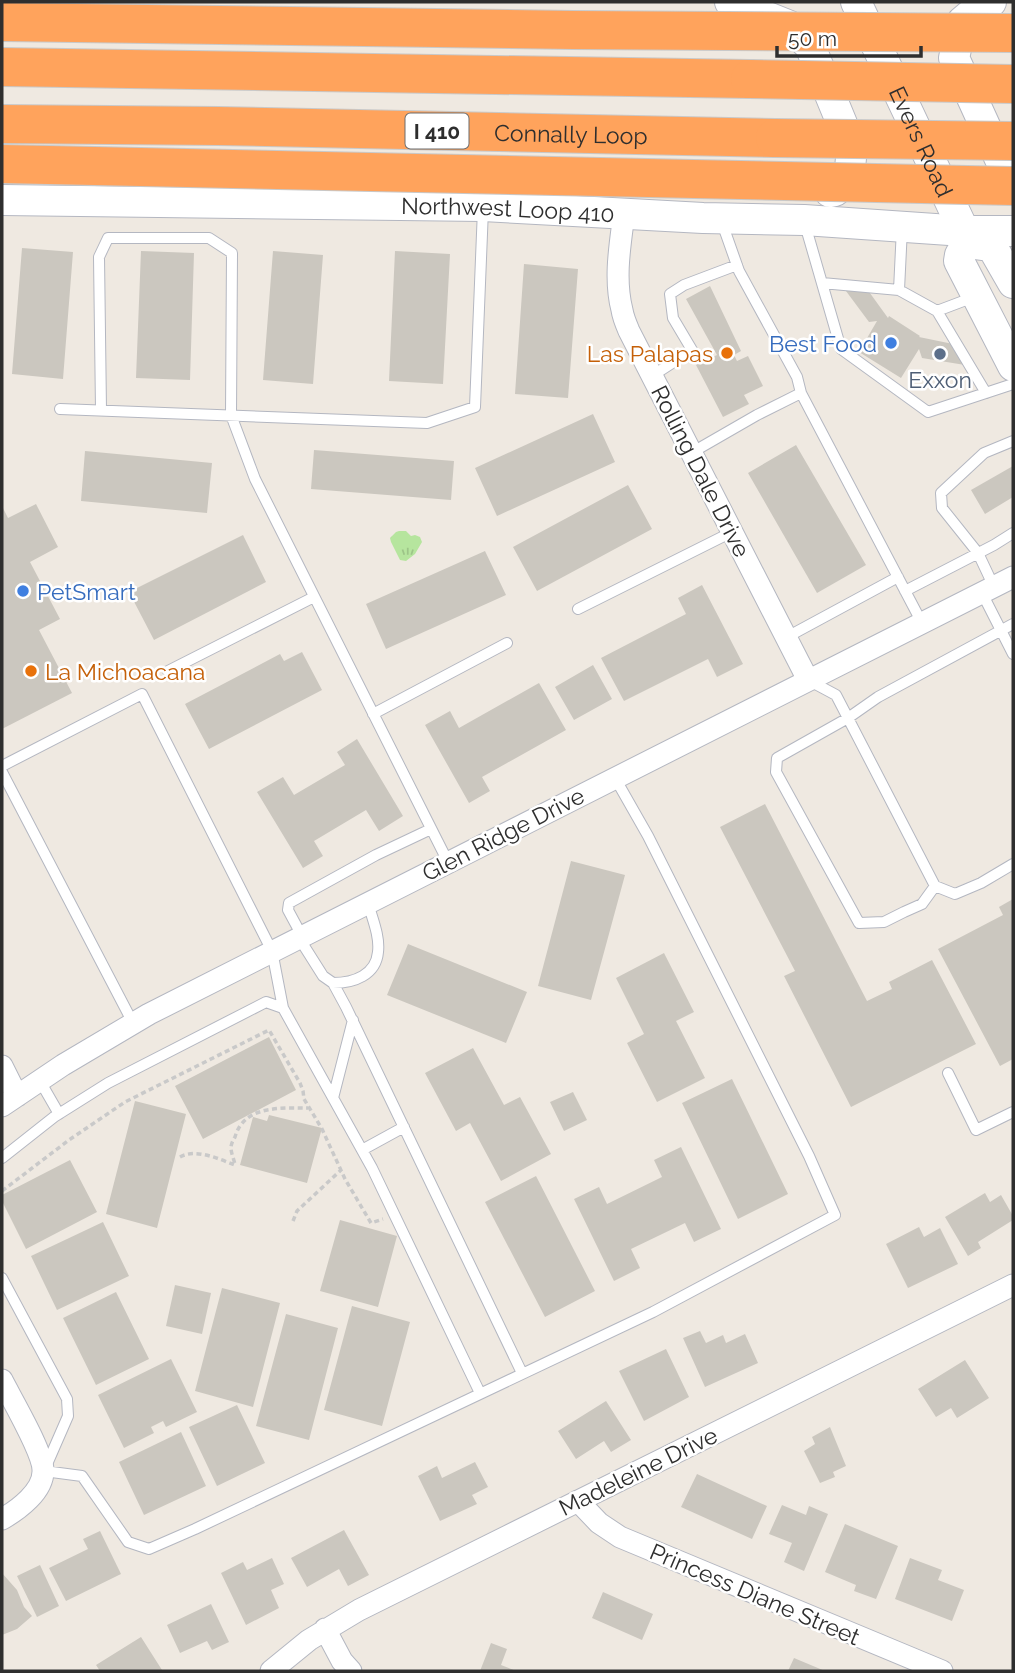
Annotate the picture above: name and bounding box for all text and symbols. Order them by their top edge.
scale bar [777,14,920,58]
text: 50 m [788,26,837,51]
street label: Evers Road [884,82,959,201]
road number: I 410 [406,114,468,148]
street label: Connally Loop [494,118,648,149]
street label: Northwest Loop 410 [401,191,615,227]
place label: Best Food [769,330,877,357]
marker: Best Food [883,335,899,351]
place label: Las Palapas [587,340,713,367]
marker: Las Palapas [719,345,735,361]
marker: Exxon [932,346,948,362]
place label: Exxon [908,366,972,393]
street label: Rolling Dale Drive [646,381,756,561]
place label: PetSmart [37,578,136,605]
marker: PetSmart [15,583,31,599]
place label: La Michoacana [45,658,205,685]
marker: La Michoacana [23,663,39,679]
street label: Glen Ridge Drive [417,782,589,886]
street label: Madeleine Drive [554,1421,722,1521]
street label: Princess Diane Street [646,1538,864,1651]

